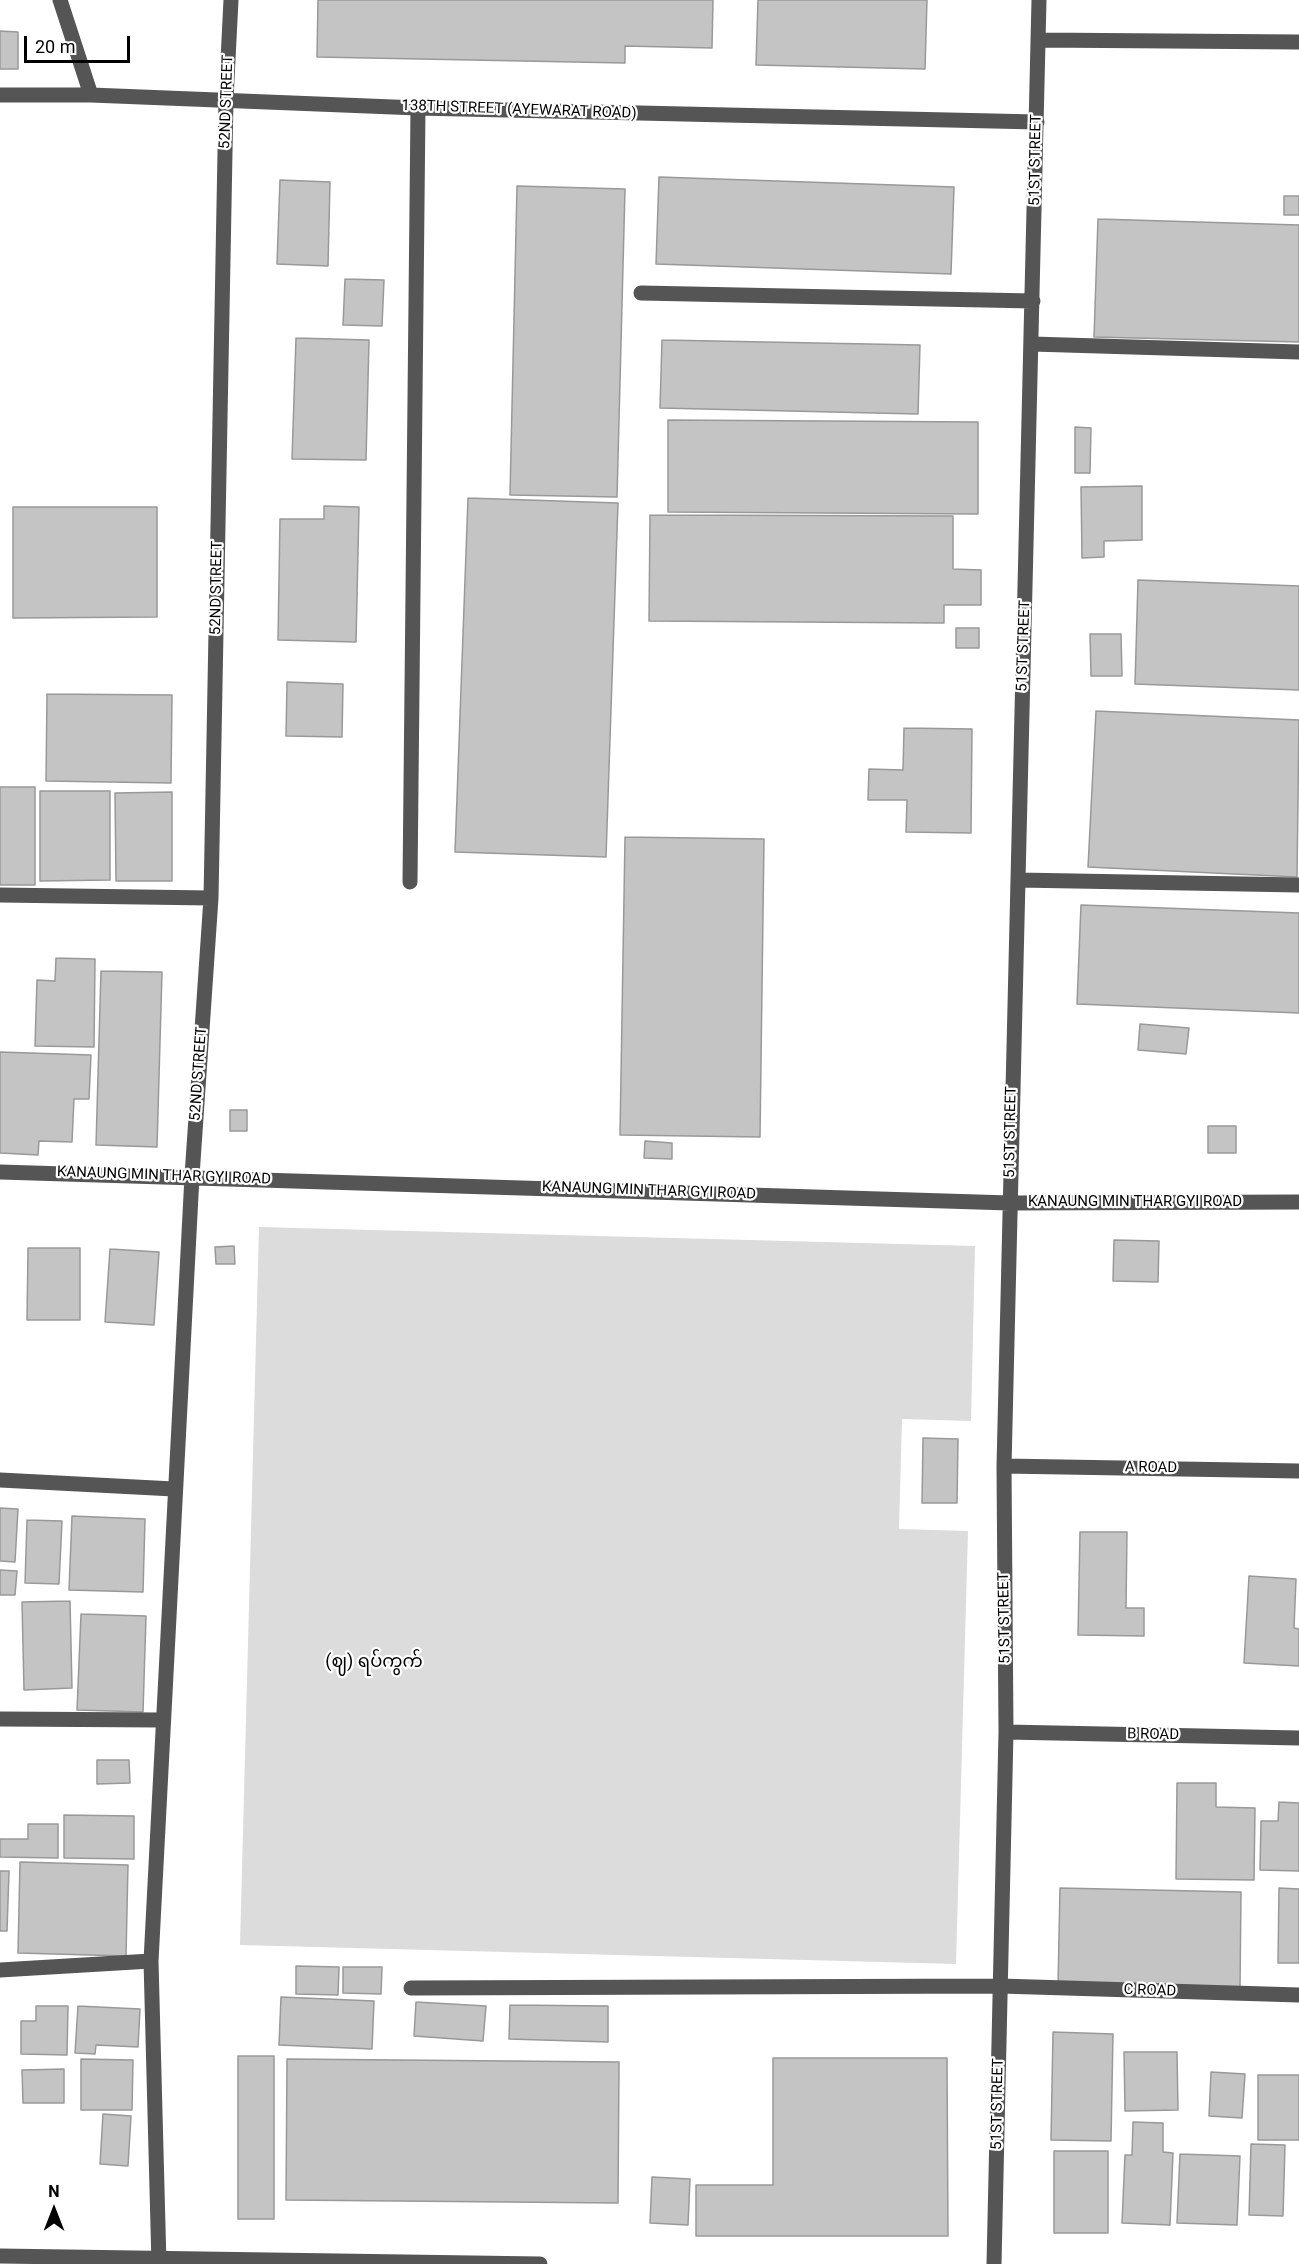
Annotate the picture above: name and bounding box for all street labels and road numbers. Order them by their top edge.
street label: 52ND STREET [216,55,238,149]
street label: 138TH STREET (AYEWARAT ROAD) [401,97,637,123]
street label: 51ST STREET [1026,114,1046,206]
street label: 52ND STREET [207,541,227,635]
street label: 51ST STREET [1013,600,1035,692]
street label: 52ND STREET [187,1026,211,1122]
street label: 51ST STREET [1001,1086,1021,1178]
street label: KANAUNG MIN THAR GYI ROAD [57,1163,271,1189]
street label: KANAUNG MIN THAR GYI ROAD [542,1178,756,1204]
street label: KANAUNG MIN THAR GYI ROAD [1028,1193,1242,1211]
street label: A ROAD [1125,1459,1177,1477]
street label: 51ST STREET [995,1572,1015,1664]
street label: B ROAD [1127,1726,1179,1744]
street label: C ROAD [1123,1981,1177,2001]
street label: 51ST STREET [988,2058,1008,2150]

